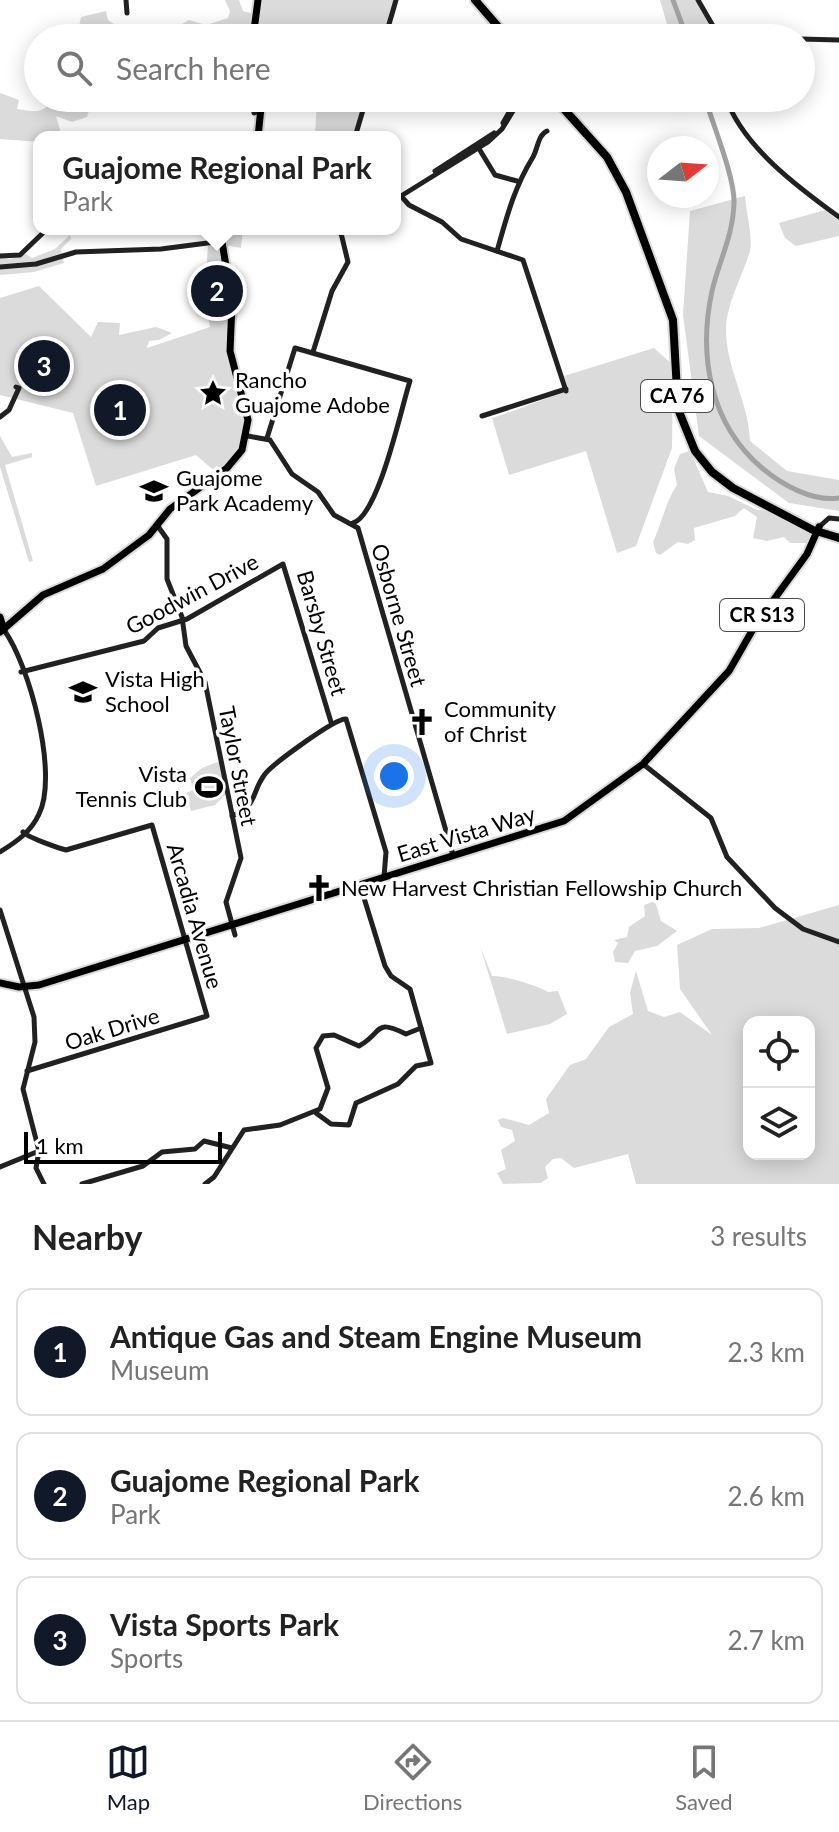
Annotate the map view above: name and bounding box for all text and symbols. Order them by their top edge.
search box [24,24,815,112]
icon: search [52,46,96,90]
text: Search here [116,50,271,86]
popup [33,131,401,235]
north arrow [647,136,719,208]
text: Guajome Regional Park [62,149,372,185]
text: Park [62,185,113,217]
pin: 2 [191,261,243,321]
pin: 3 [18,336,70,396]
place label: Rancho Guajome Adobe [235,366,390,418]
place icon: Rancho Guajome Adobe [198,378,228,408]
pin: 1 [94,380,146,440]
road number: CA 76 [641,380,713,412]
place label: Guajome Park Academy [176,464,314,516]
school or university icon: Guajome Park Academy [139,476,169,506]
street label: Osborne Street [366,540,433,689]
street label: Goodwin Drive [121,547,263,640]
street label: Barsby Street [292,567,353,699]
road number: CR S13 [720,599,804,631]
place label: Vista High School [105,665,205,717]
school or university icon: Vista High School [68,677,98,707]
place label: Community of Christ [444,695,557,747]
street label: Taylor Street [214,704,263,828]
church icon: Community of Christ [407,707,437,737]
your location [374,756,414,796]
place label: Vista Tennis Club [76,760,187,812]
sports icon: Vista Tennis Club [194,772,224,802]
street label: East Vista Way [393,799,539,867]
street label: Arcadia Avenue [162,840,229,992]
church icon: New Harvest Christian Fellowship Church [304,873,334,903]
place label: New Harvest Christian Fellowship Church [341,874,742,901]
street label: Oak Drive [61,1001,162,1056]
map controls [743,1016,815,1160]
button: locate [743,1016,815,1088]
button: layers [743,1088,815,1160]
scale bar [24,1128,222,1164]
text: 1 km [36,1132,84,1159]
text: Nearby [32,1216,143,1257]
text: 3 results [710,1220,807,1252]
text: Antique Gas and Steam Engine Museum [110,1318,642,1354]
text: 1 [52,1336,68,1368]
text: 2.3 km [727,1336,805,1368]
text: Museum [110,1354,209,1386]
text: Guajome Regional Park [110,1462,419,1498]
text: 2 [52,1480,68,1512]
text: 2.6 km [727,1480,805,1512]
text: Park [110,1498,161,1530]
text: Vista Sports Park [110,1606,339,1642]
text: 3 [52,1624,68,1656]
text: 2.7 km [727,1624,805,1656]
text: Sports [110,1642,183,1674]
tab: Map [106,1740,150,1815]
tab: Directions [363,1740,462,1815]
tab: Saved [675,1740,733,1815]

